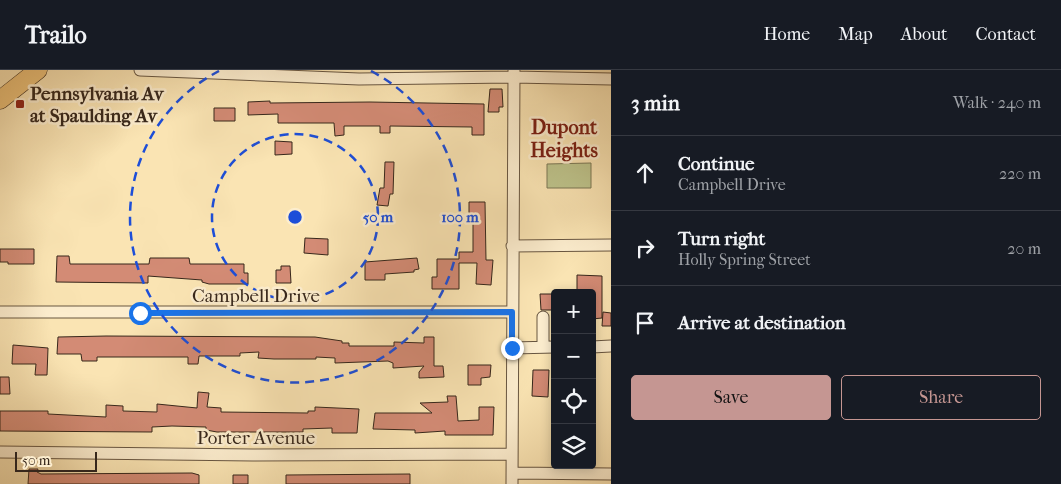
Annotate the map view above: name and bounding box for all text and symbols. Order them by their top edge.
text: Trailo [25,21,87,49]
text: Home [763,24,810,45]
text: Map [838,24,873,45]
text: About [901,24,947,45]
text: Contact [975,24,1036,45]
place label: Pennsylvania Av at Spaulding Av [30,83,165,127]
text: 3 min [631,91,680,115]
text: Walk · 240 m [953,93,1041,112]
marker: Pennsylvania Av at Spaulding Av [14,98,26,110]
district label: Dupont Heights [530,116,598,162]
text: Continue [678,153,754,175]
icon: ahead [631,159,659,187]
text: 220 m [999,164,1041,183]
text: Campbell Drive [678,175,786,194]
centre of rings [286,208,304,226]
text: 50 m [363,208,394,226]
text: 100 m [441,208,479,226]
text: Turn right [678,228,765,250]
icon: right [631,234,659,262]
text: 20 m [1007,239,1041,258]
text: Holly Spring Street [678,250,811,269]
street label: Campbell Drive [192,285,320,307]
map controls [551,289,596,469]
button: + [551,289,596,334]
route start [129,302,152,325]
icon: arrive [631,309,659,337]
text: Arrive at destination [678,312,846,334]
button: − [551,334,596,379]
route end [501,337,524,360]
button: Save [631,375,831,420]
button: Share [841,375,1041,420]
button: locate [551,379,596,424]
button: layers [551,424,596,469]
street label: Porter Avenue [197,427,315,449]
scale bar [15,449,98,472]
text: 50 m [22,452,50,469]

